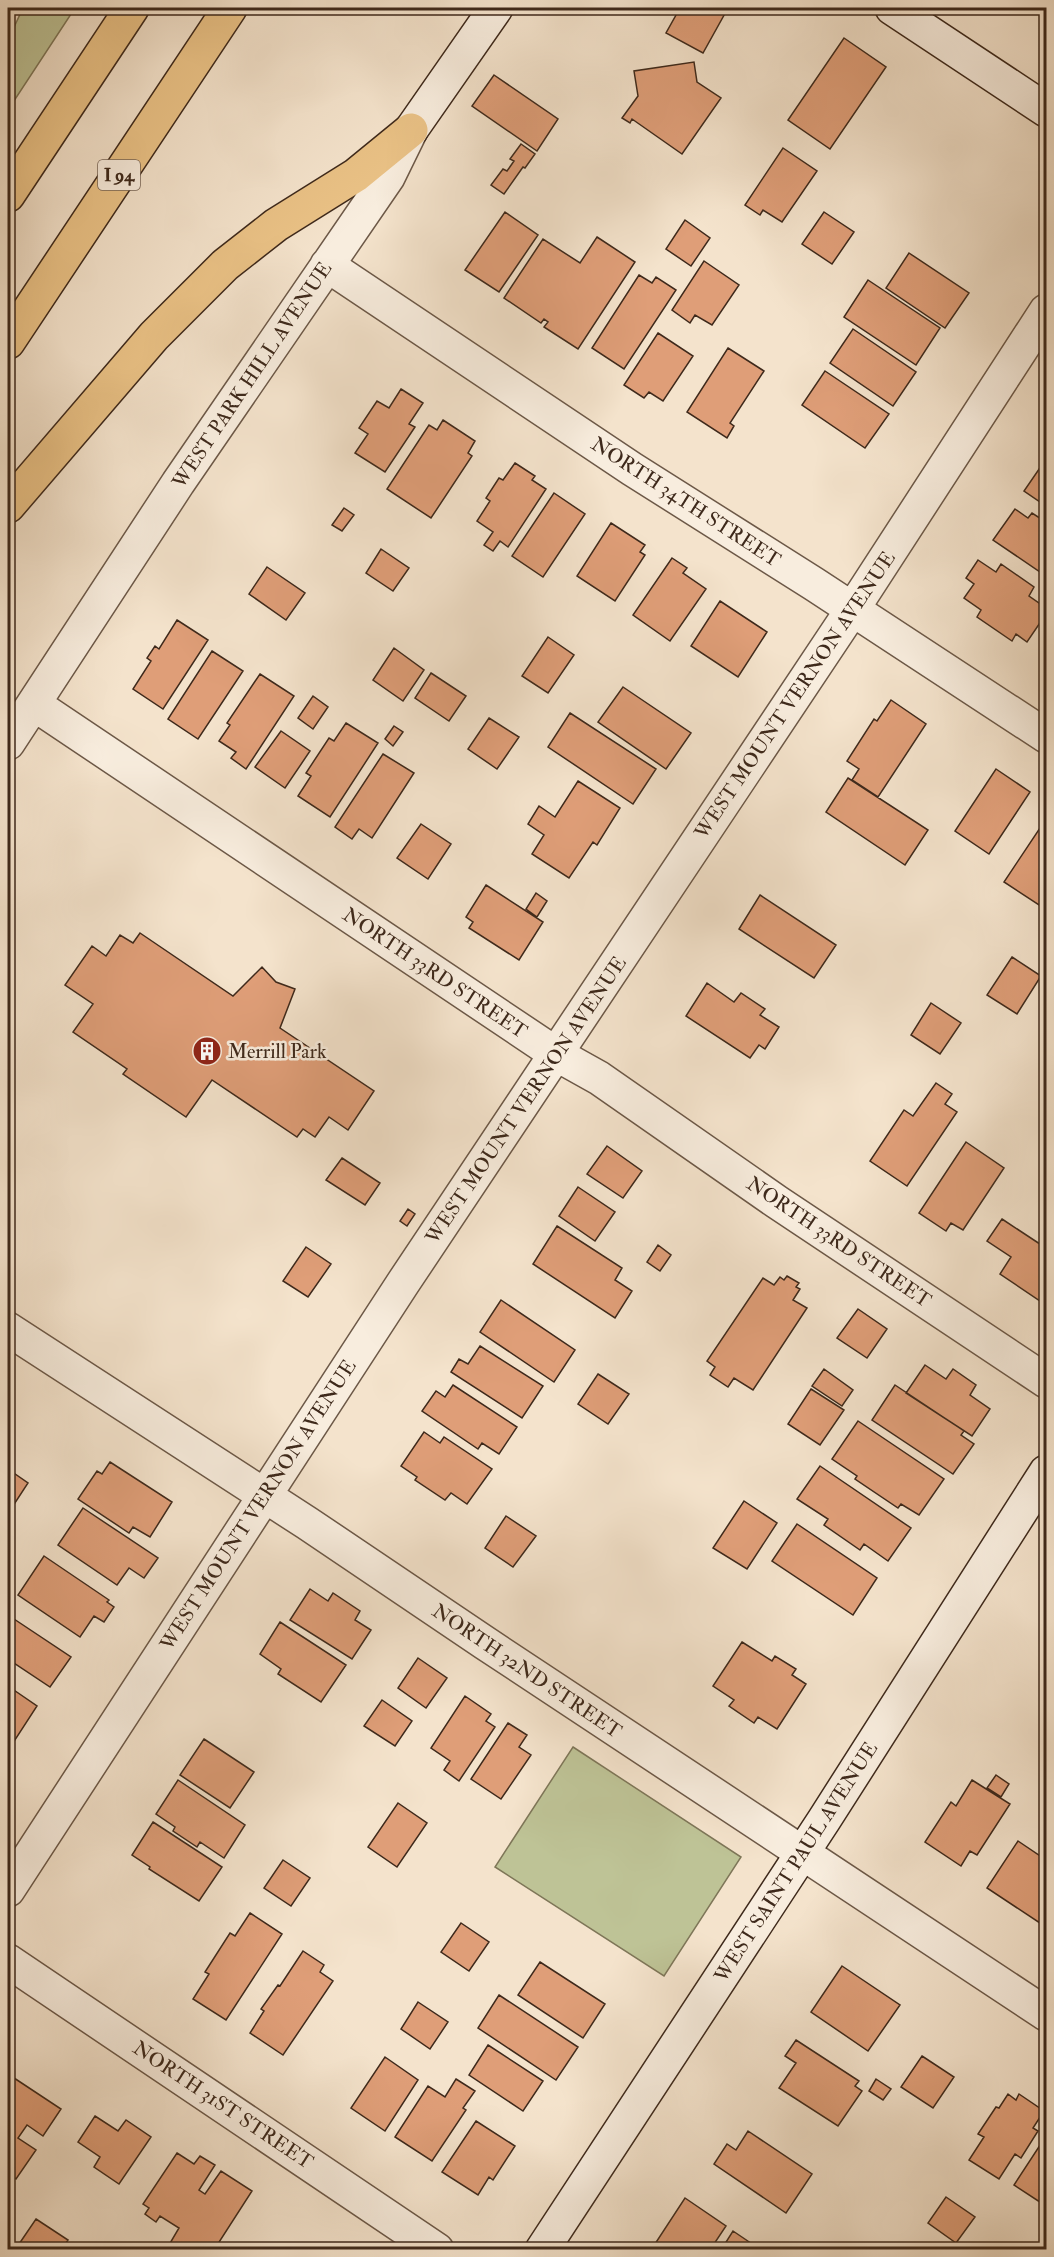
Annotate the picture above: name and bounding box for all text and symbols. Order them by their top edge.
road number: I 94 [98,160,140,190]
street label: WEST PARK HILL AVENUE [166,257,337,494]
street label: NORTH 34TH STREET [587,431,786,573]
street label: WEST MOUNT VERNON AVENUE [689,546,901,844]
street label: NORTH 33RD STREET [338,902,532,1044]
street label: WEST MOUNT VERNON AVENUE [420,951,632,1249]
building icon: Merrill Park [191,1035,223,1067]
place label: Merrill Park [228,1039,327,1064]
street label: NORTH 33RD STREET [742,1171,936,1313]
street label: WEST MOUNT VERNON AVENUE [154,1355,362,1656]
street label: NORTH 32ND STREET [427,1598,627,1744]
street label: WEST SAINT PAUL AVENUE [708,1737,883,1988]
street label: NORTH 31ST STREET [128,2035,318,2175]

